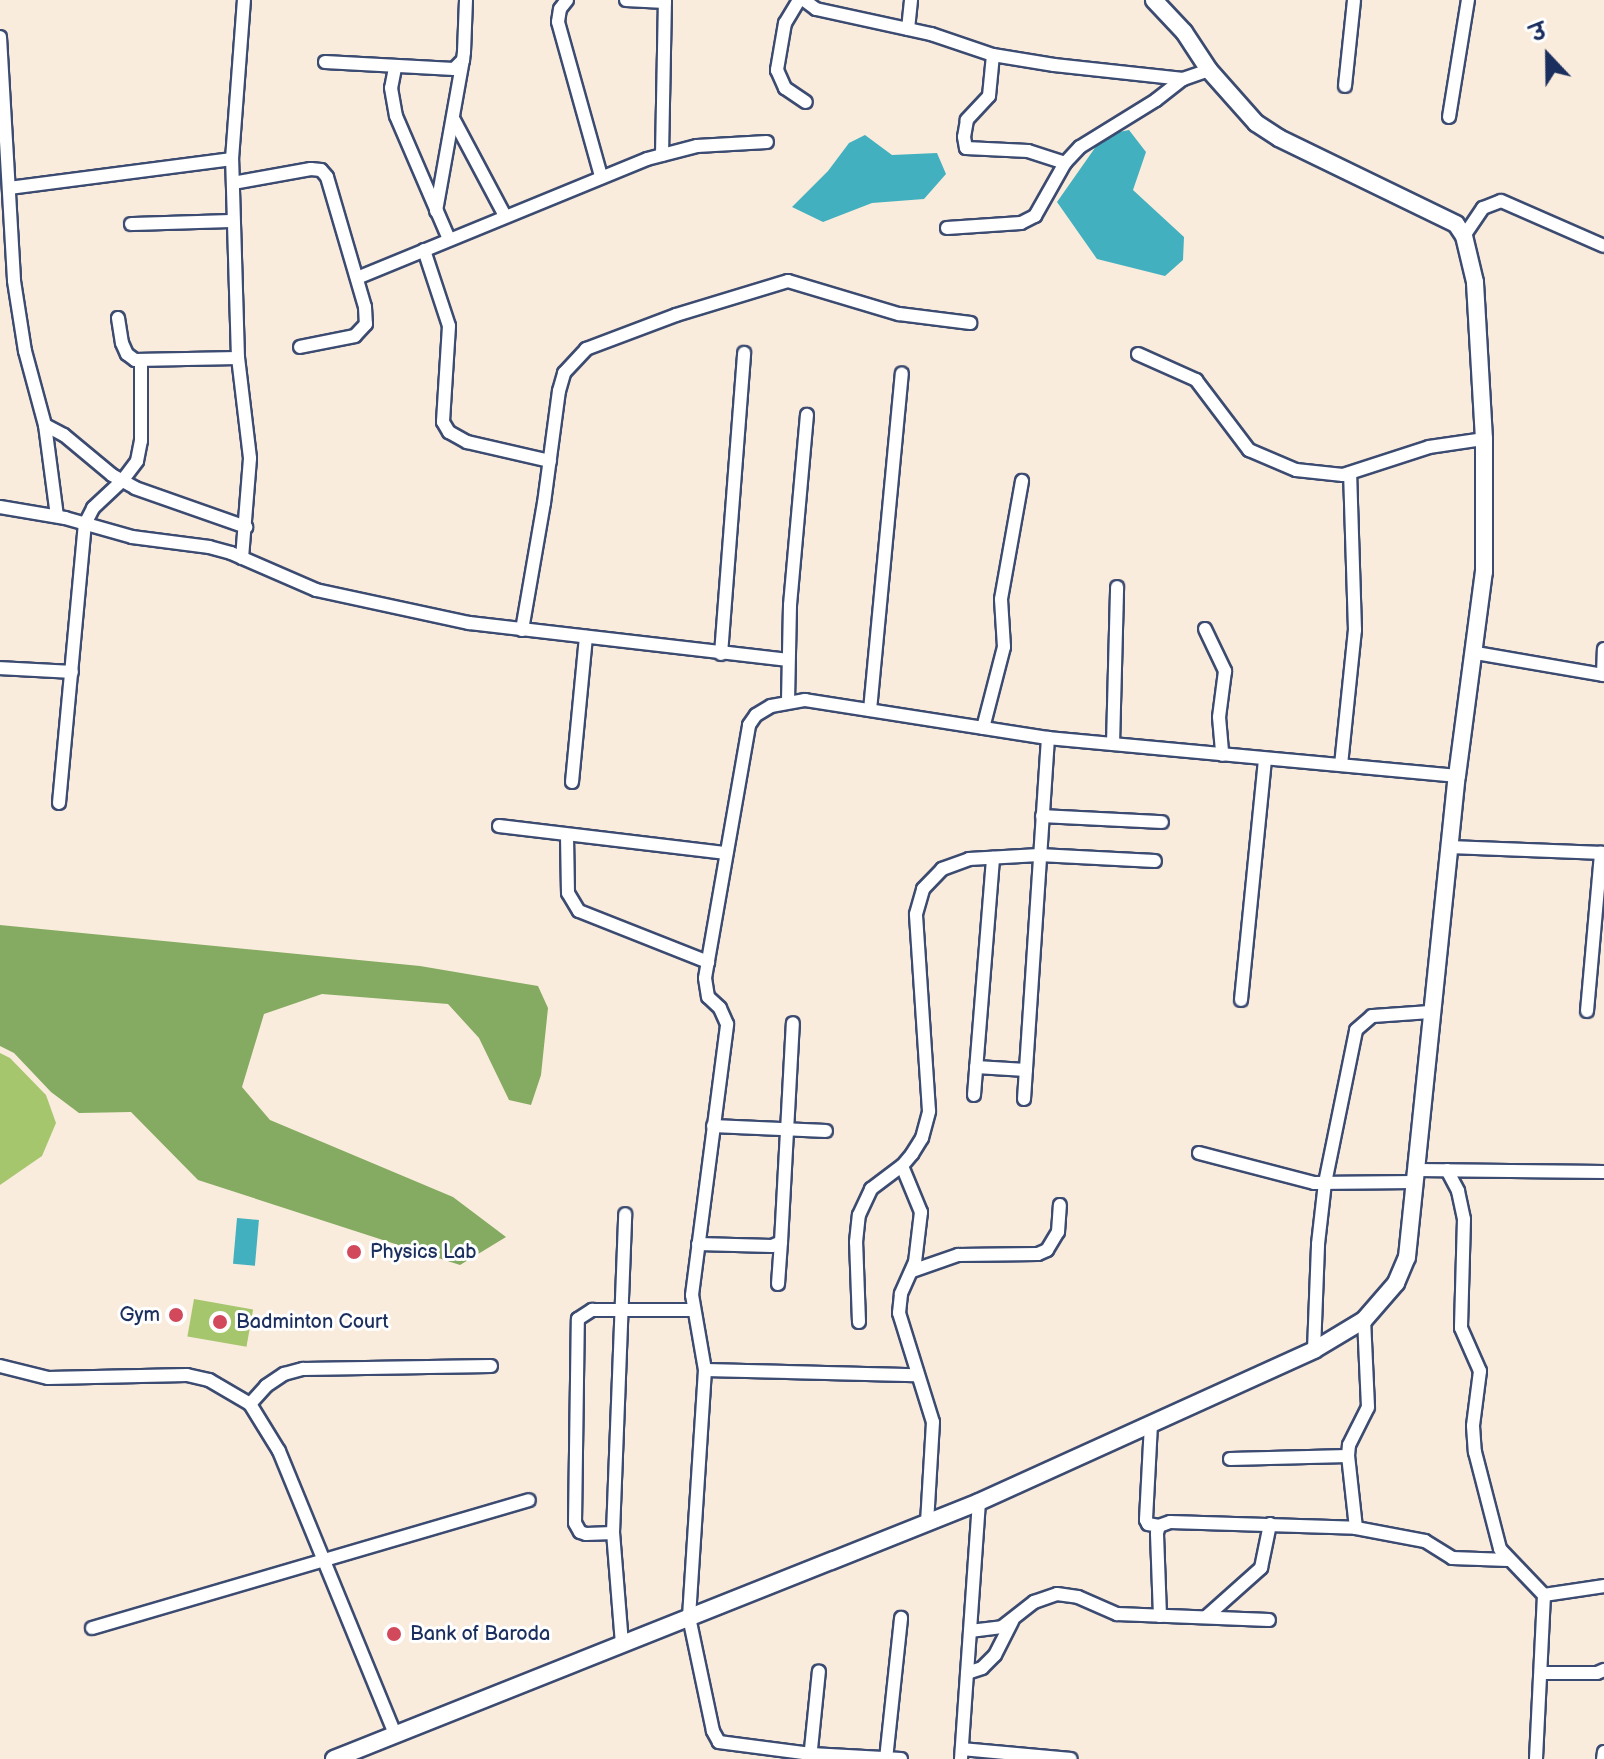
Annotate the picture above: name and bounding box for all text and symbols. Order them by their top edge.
north arrow [1508,16,1588,96]
text: उ [1527,18,1551,49]
place label: Physics Lab [370,1240,476,1264]
marker: Physics Lab [345,1243,363,1261]
place label: Gym [119,1303,160,1327]
marker: Gym [167,1306,185,1324]
place label: Badminton Court [236,1310,389,1334]
marker: Badminton Court [211,1313,229,1331]
place label: Bank of Baroda [410,1622,550,1646]
marker: Bank of Baroda [385,1625,403,1643]

